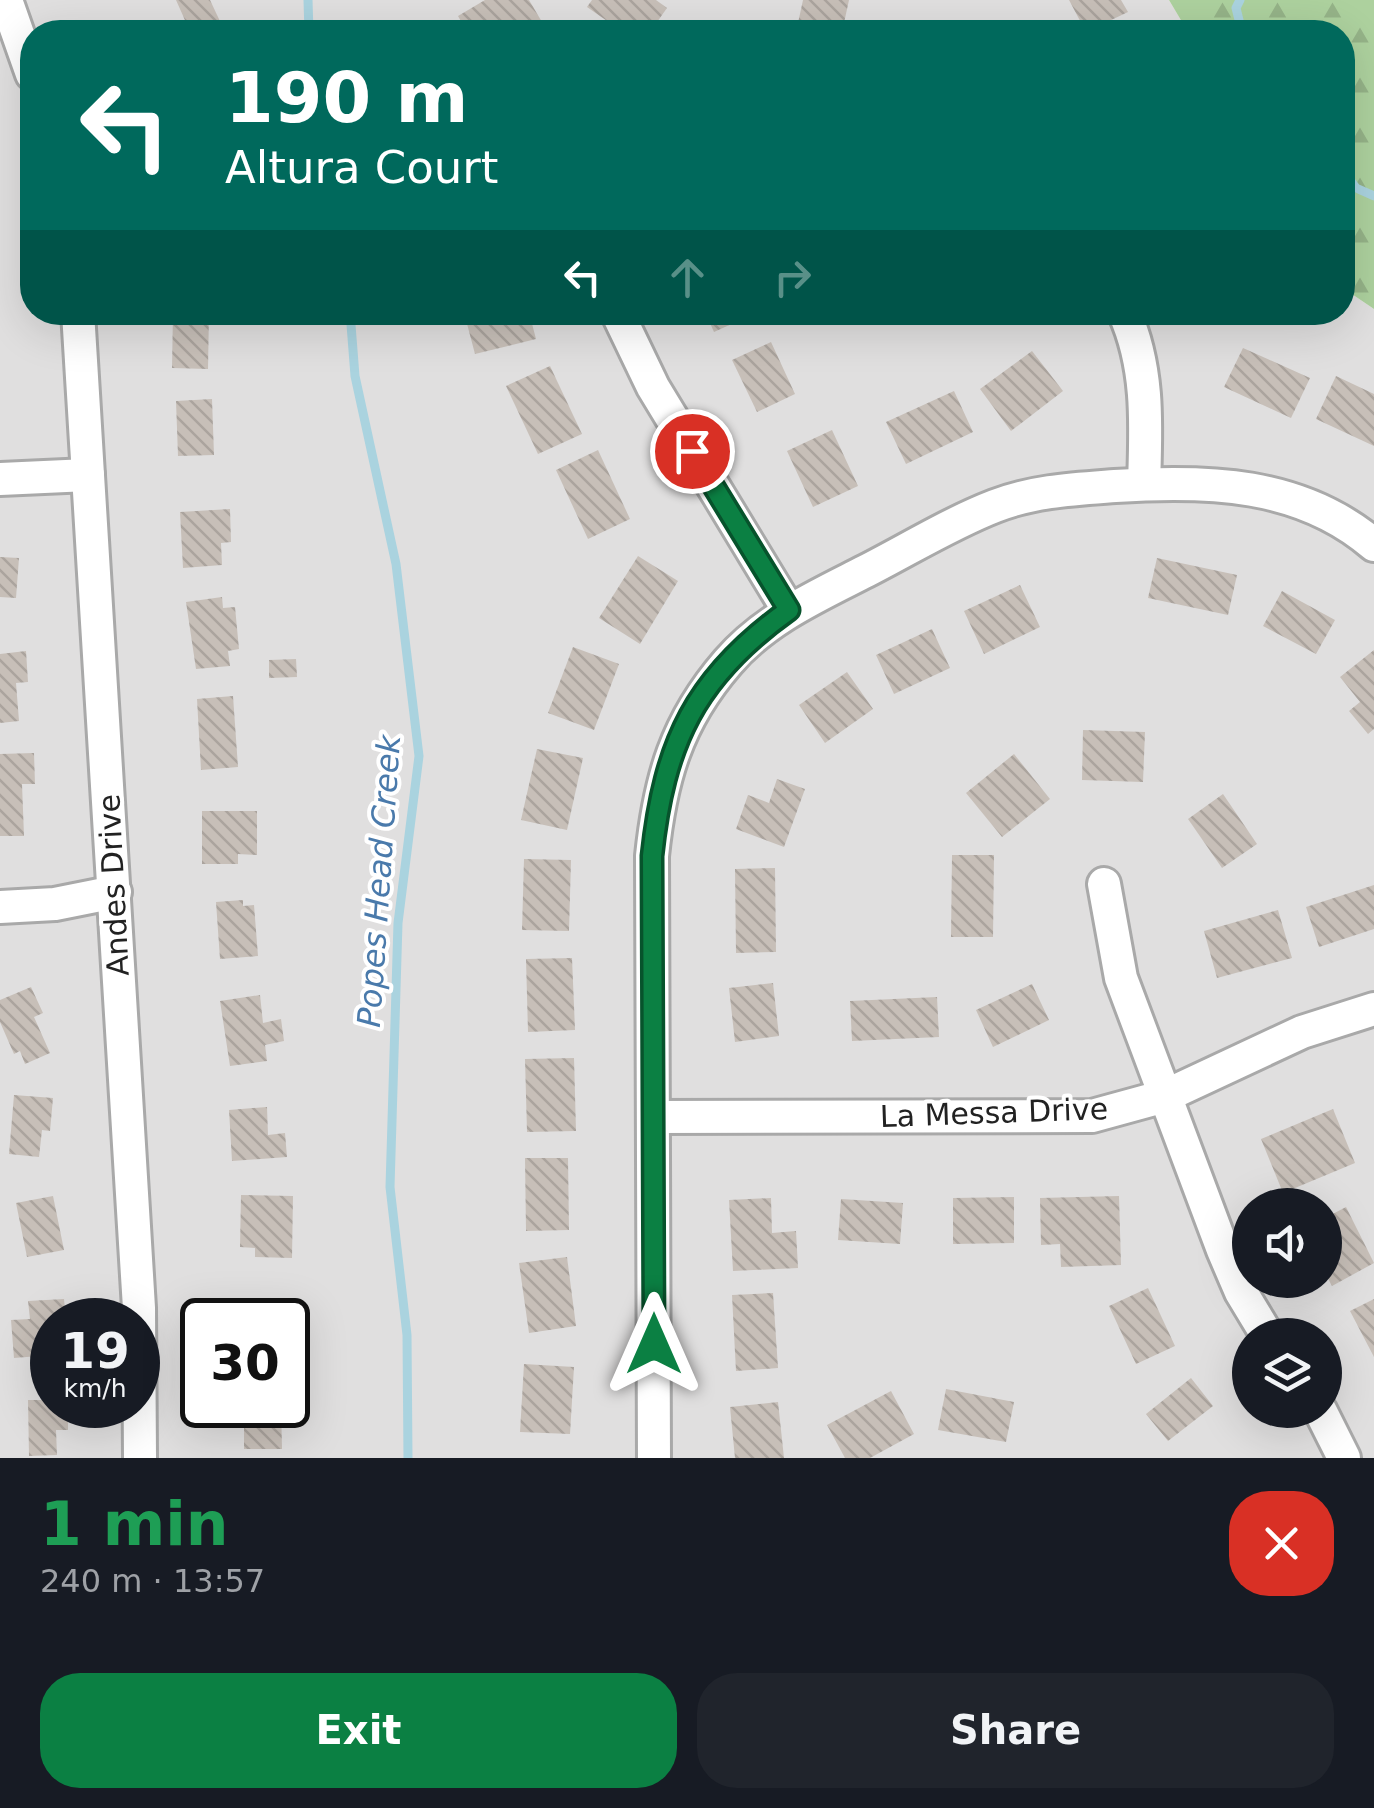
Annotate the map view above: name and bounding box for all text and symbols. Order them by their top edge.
text: 190 m [225,57,468,139]
icon: left [60,60,190,190]
text: Altura Court [225,141,498,194]
icon: left [555,250,610,305]
icon: ahead [660,250,715,305]
icon: right [765,250,820,305]
pin [650,409,735,494]
icon: arrive [665,424,720,479]
water label: Popes Head Creek [350,732,408,1028]
street label: Andes Drive [91,793,136,977]
street label: La Messa Drive [879,1091,1109,1134]
map controls [1232,1188,1342,1428]
button: sound [1232,1188,1342,1298]
position arrow [602,1292,706,1396]
speed limit sign: 30 [180,1298,310,1428]
button: layers [1232,1318,1342,1428]
text: 19 [60,1322,130,1380]
text: km/h [63,1374,127,1403]
text: 1 min [40,1489,228,1559]
button: close [1229,1491,1334,1596]
text: 240 m · 13:57 [40,1562,265,1600]
button: Exit [40,1673,677,1788]
button: Share [697,1673,1334,1788]

